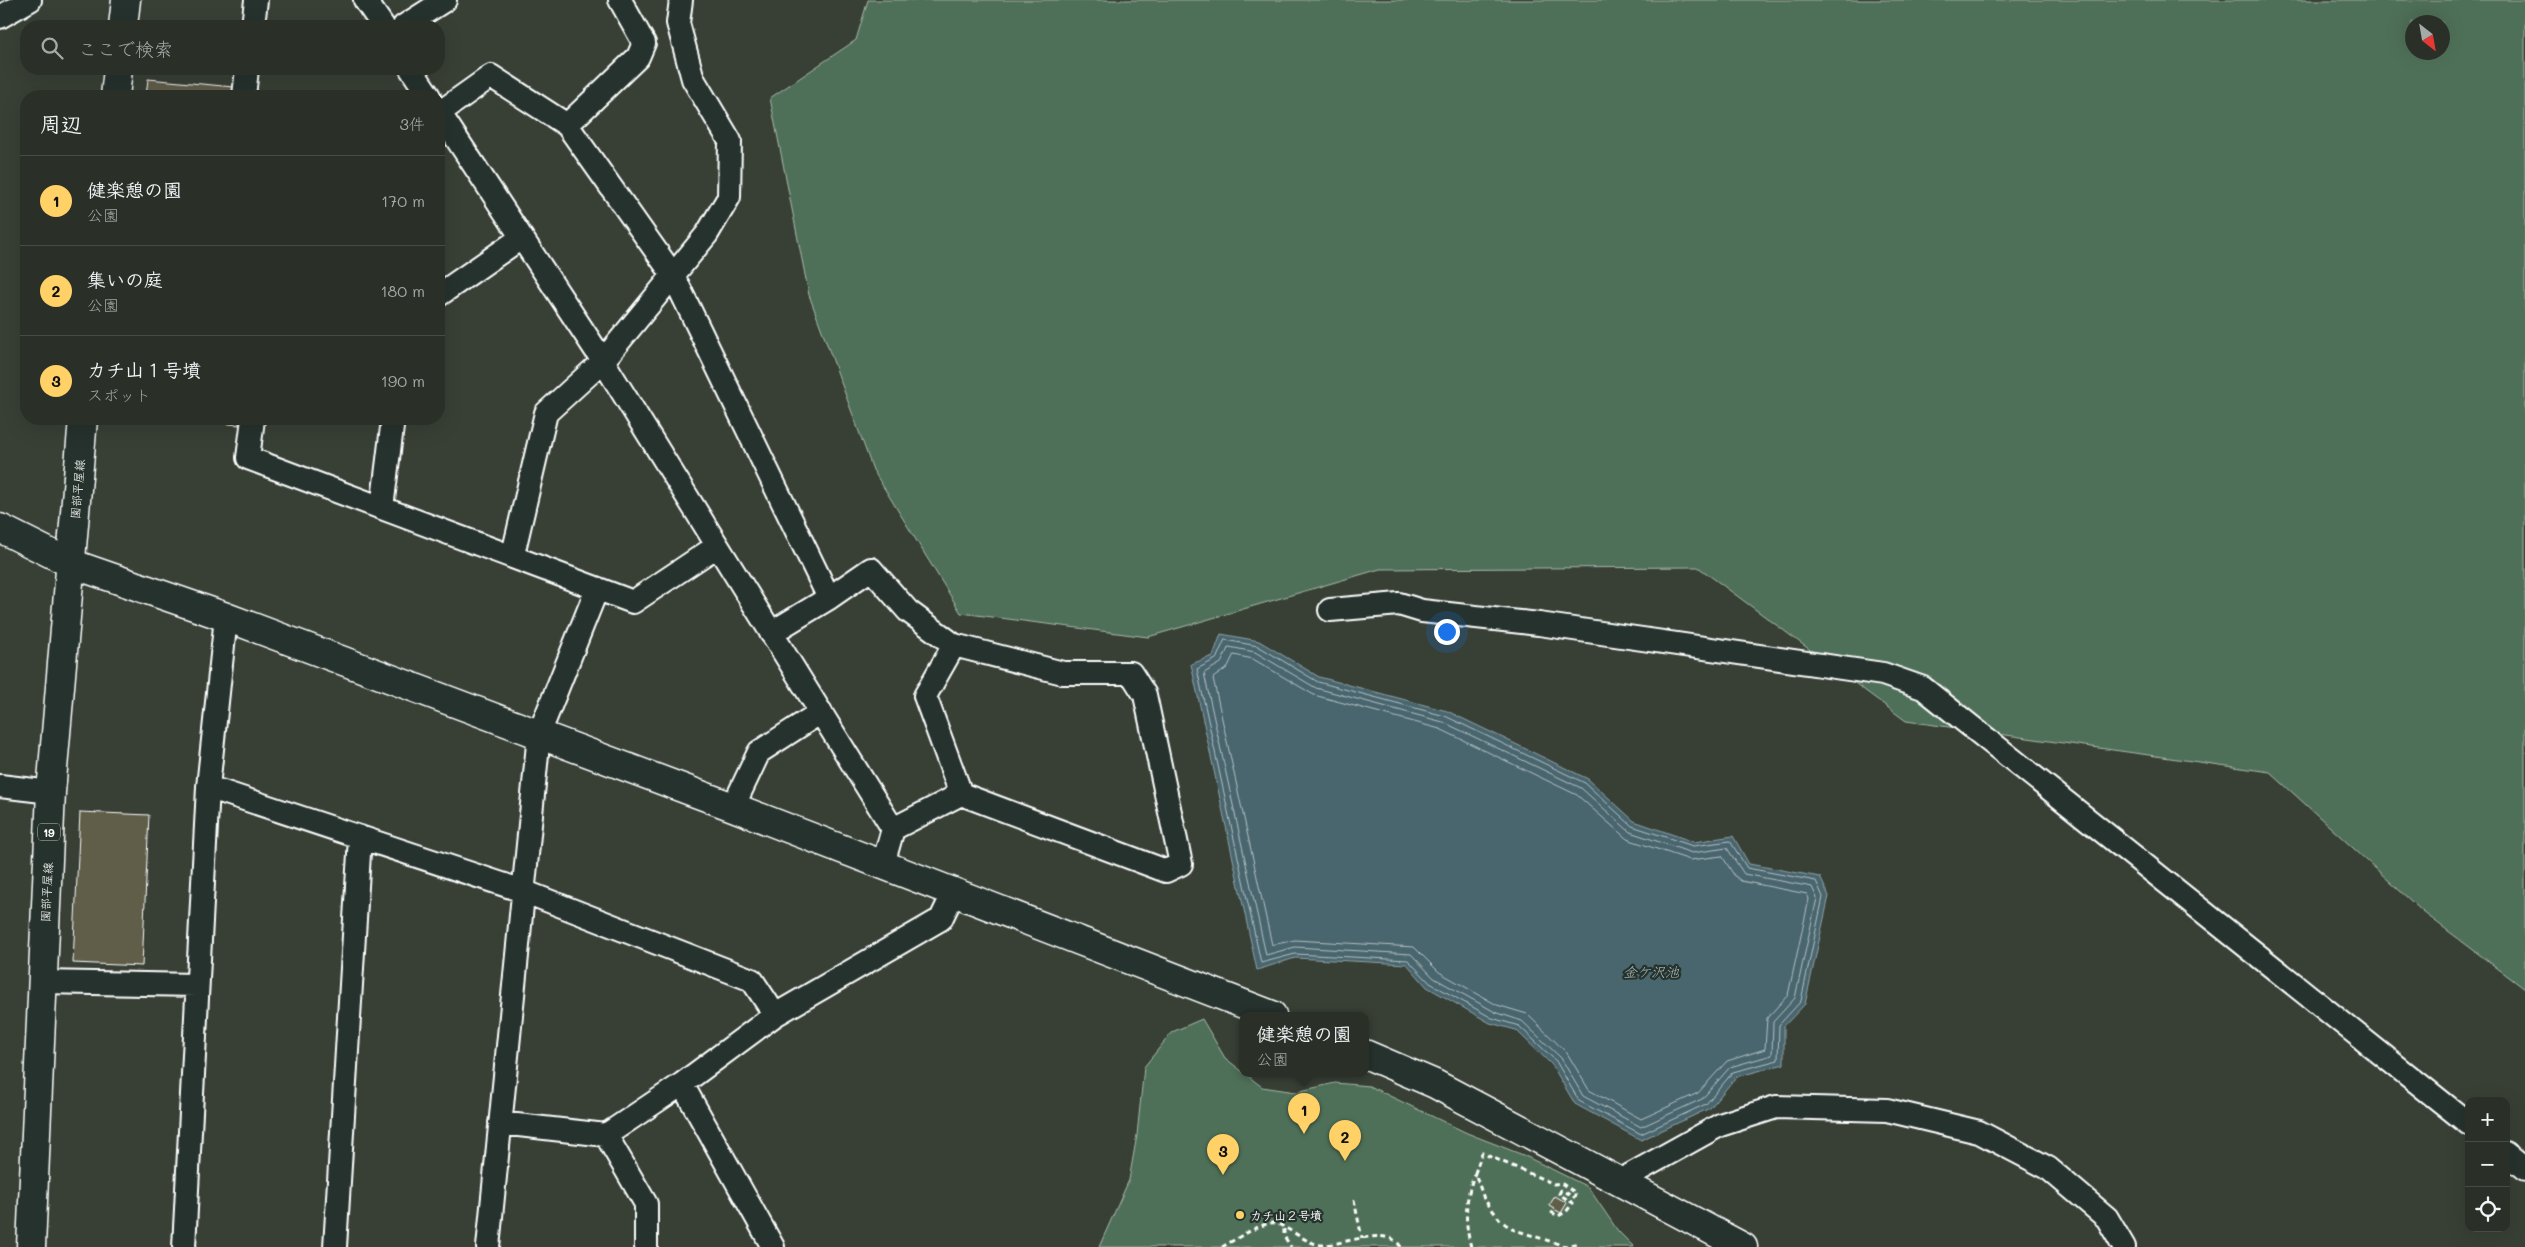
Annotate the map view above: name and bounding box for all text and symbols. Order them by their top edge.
north arrow [2405,15,2450,60]
search box [20,20,445,75]
icon: search [38,34,66,62]
text: ここで検索 [78,36,173,61]
text: 周辺 [40,110,82,137]
text: 3件 [400,113,425,134]
text: 健楽憩の園 [87,177,182,202]
text: 1 [52,190,60,211]
text: 170 m [381,190,425,211]
text: 公園 [87,204,119,225]
text: 集いの庭 [87,267,163,292]
text: 2 [52,280,60,301]
text: 180 m [380,280,425,301]
text: 公園 [87,294,119,315]
text: カチ山１号墳 [87,357,201,382]
text: 3 [51,370,61,391]
text: 190 m [381,370,425,391]
text: スポット [87,384,151,405]
street label: 園部平屋線 [66,458,88,520]
your location [1434,619,1460,645]
road number: 19 [38,824,60,840]
street label: 園部平屋線 [36,862,56,922]
water label: 金ケ沢池 [1623,962,1680,981]
popup [1239,1012,1369,1077]
text: 健楽憩の園 [1256,1021,1352,1046]
text: 公園 [1256,1048,1289,1069]
pin: 1 [1288,1093,1320,1134]
map controls [2465,1097,2510,1232]
button: + [2465,1097,2510,1142]
pin: 2 [1329,1120,1361,1161]
pin: 3 [1207,1134,1239,1175]
button: − [2465,1142,2510,1187]
button: locate [2465,1187,2510,1232]
place label: カチ山２号墳 [1250,1207,1322,1223]
marker: カチ山２号墳 [1234,1209,1246,1221]

